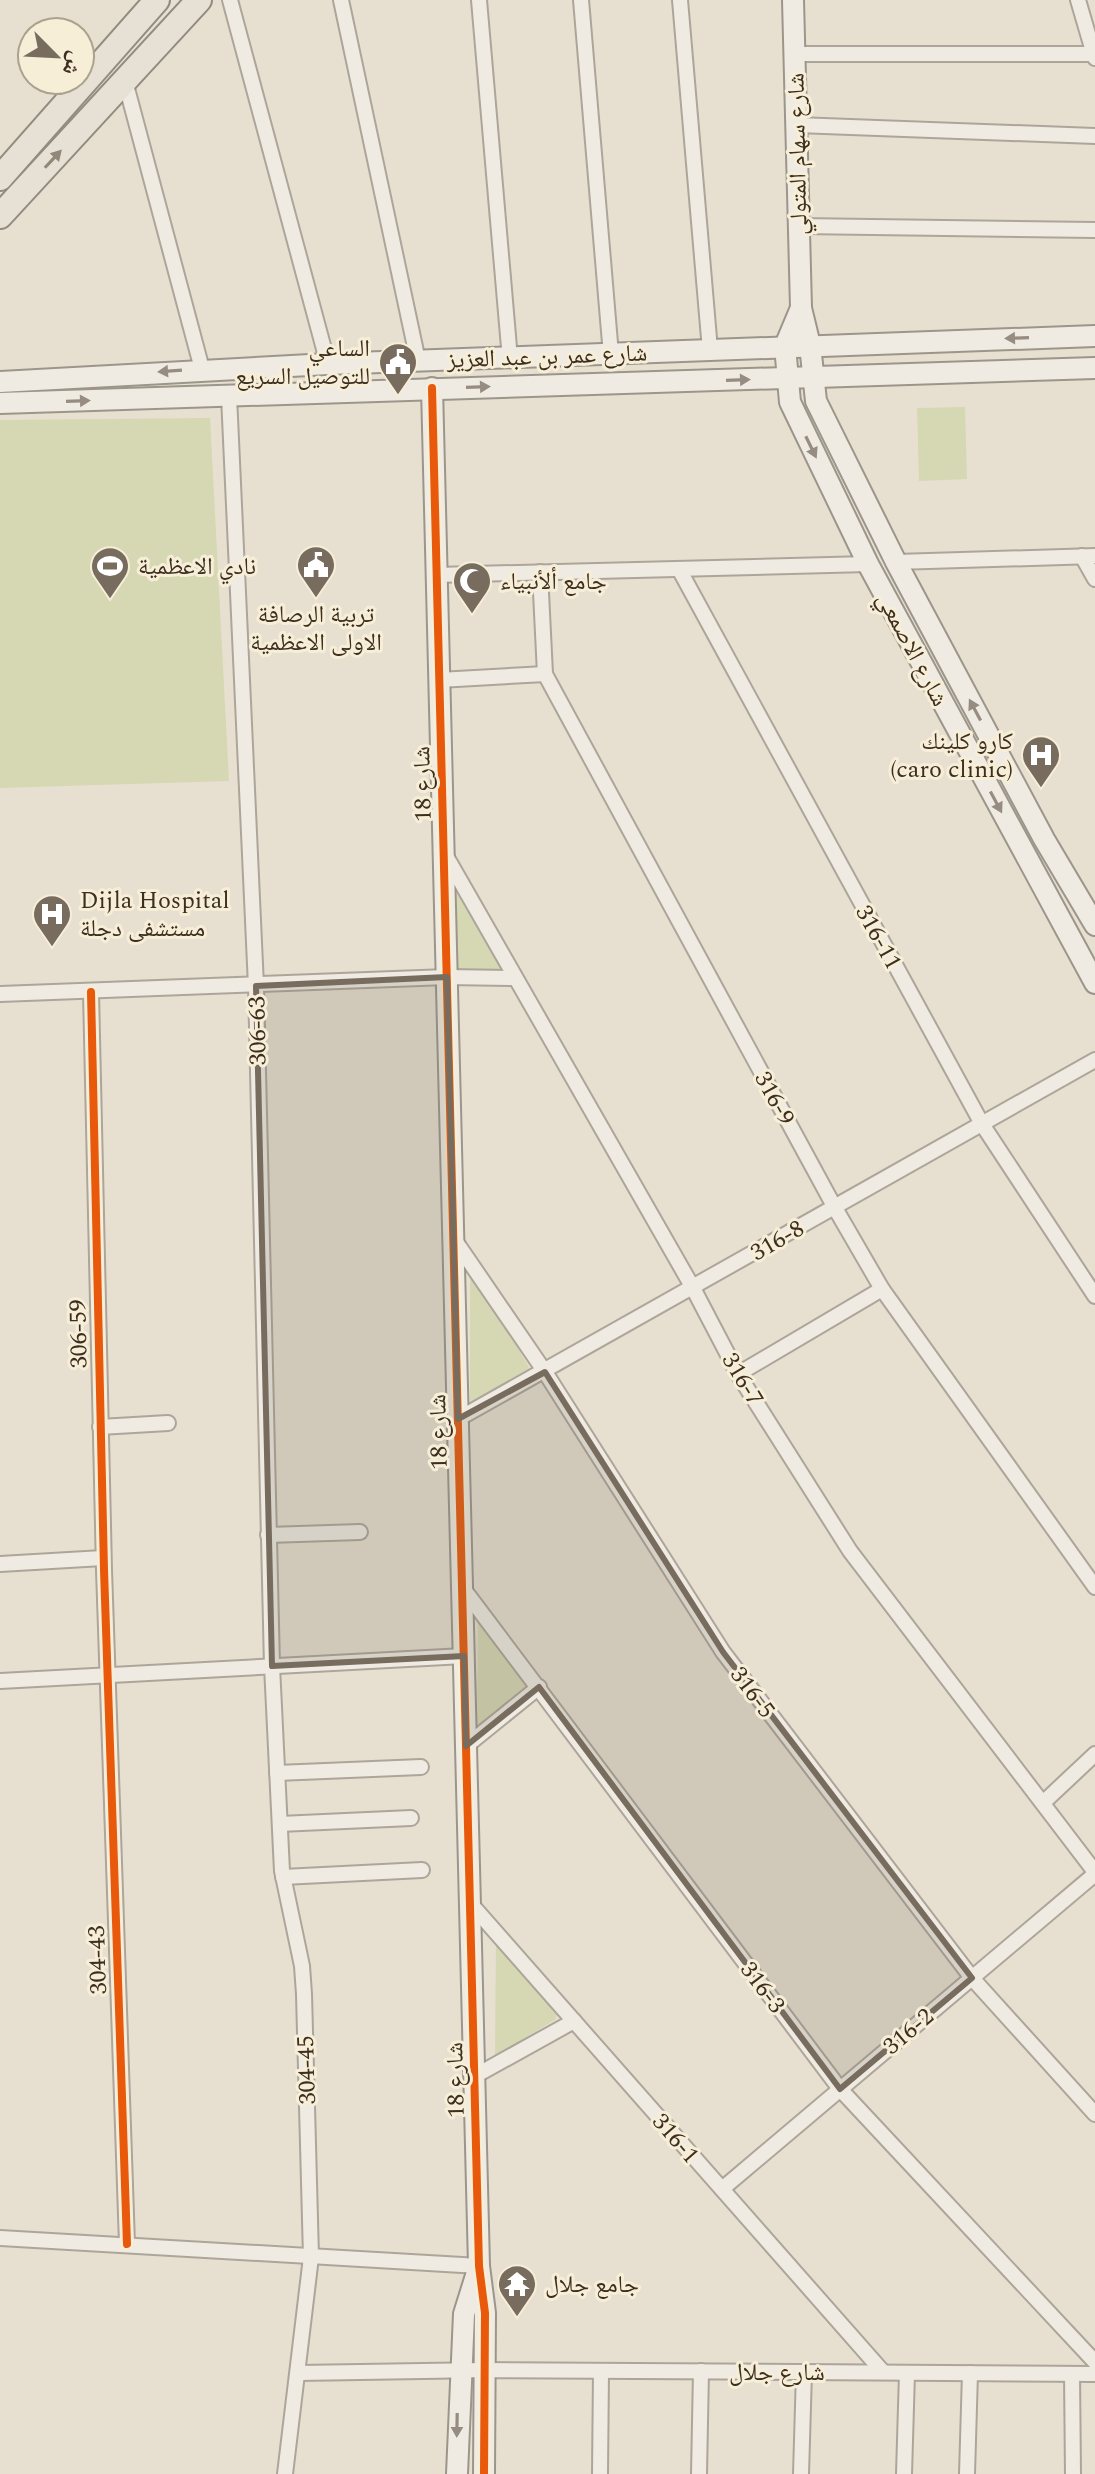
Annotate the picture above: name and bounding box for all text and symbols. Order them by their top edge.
north arrow [16,16,96,96]
text: ش [53,46,93,81]
street label: شارع سهام المتولي [779,72,818,236]
one-way arrow [43,150,61,169]
place label: الساعي للتوصيل السريع [235,331,370,395]
one-way arrow [1004,332,1029,345]
street label: شارع عمر بن عبد العزيز [445,336,648,379]
public building icon: الساعي للتوصيل السريع [377,341,419,396]
one-way arrow [157,365,182,378]
one-way arrow [726,373,751,386]
one-way arrow [466,381,491,393]
one-way arrow [66,394,91,407]
one-way arrow [805,435,818,458]
public building icon: تربية الرصافة الاولى الاعظمية [295,544,337,599]
sports icon: نادي الاعظمية [89,545,131,600]
place label: نادي الاعظمية [138,549,256,585]
mosque icon: جامع ألأنبياء [451,560,493,615]
place label: جامع ألأنبياء [500,564,607,600]
street label: شارع الاصمعي [867,586,957,713]
place label: تربية الرصافة الاولى الاعظمية [250,597,382,661]
one-way arrow [969,699,983,721]
place label: كارو كلينك (caro clinic) [890,724,1013,788]
hospital icon: كارو كلينك (caro clinic) [1020,734,1062,789]
street label: شارع 18 [404,746,442,822]
one-way arrow [989,790,1002,813]
place label: Dijla Hospital مستشفى دجلة [80,883,230,947]
hospital icon: Dijla Hospital مستشفى دجلة [31,893,73,948]
street label: 316-11 [846,899,911,976]
street label: 306-63 [239,996,277,1066]
street label: 316-9 [745,1065,804,1132]
street label: 316-8 [744,1211,811,1271]
street label: 306-59 [60,1299,98,1369]
street label: 316-7 [712,1346,772,1413]
street label: شارع 18 [420,1394,458,1470]
street label: 316-5 [721,1659,784,1726]
street label: 304-43 [79,1925,117,1995]
street label: 316-3 [731,1954,794,2021]
street label: 316-2 [875,2000,942,2064]
street label: 304-45 [288,2035,326,2105]
street label: شارع 18 [437,2042,475,2118]
street label: 316-1 [643,2105,708,2172]
temple icon: جامع جلال [496,2263,538,2318]
place label: جامع جلال [545,2267,639,2303]
street label: شارع جلال [729,2355,825,2391]
one-way arrow [451,2413,464,2438]

